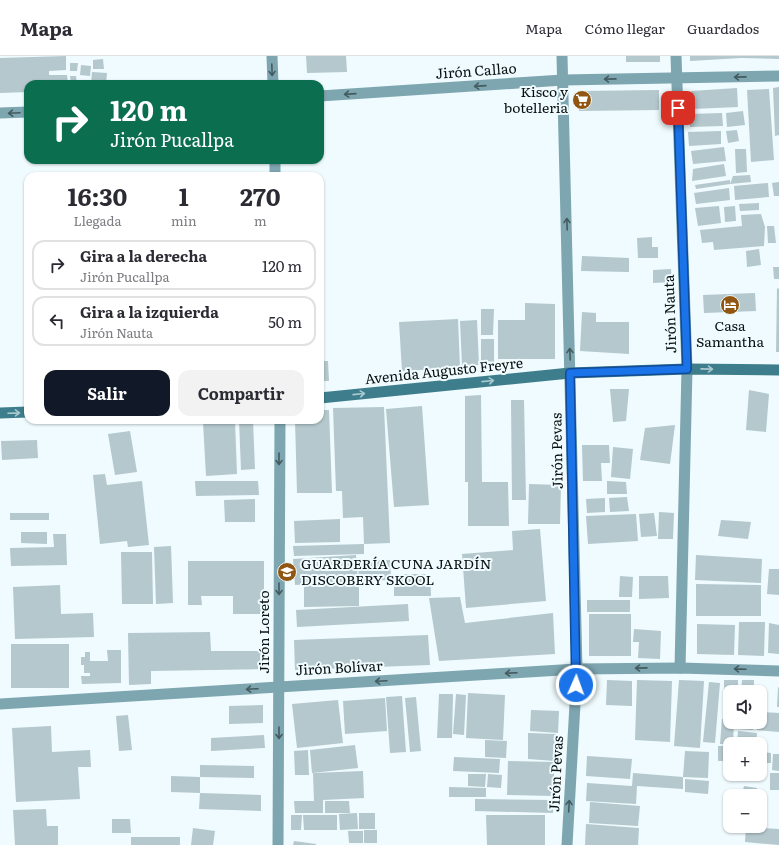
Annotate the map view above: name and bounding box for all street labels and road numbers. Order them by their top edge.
street label: Jirón Callao [435,57,517,83]
street label: Jirón Nauta [658,274,680,354]
street label: Avenida Augusto Freyre [364,352,524,388]
street label: Jirón Pevas [545,413,567,489]
street label: Jirón Loreto [253,590,273,674]
street label: Jirón Bolívar [295,655,383,679]
street label: Jirón Pevas [543,735,567,813]

